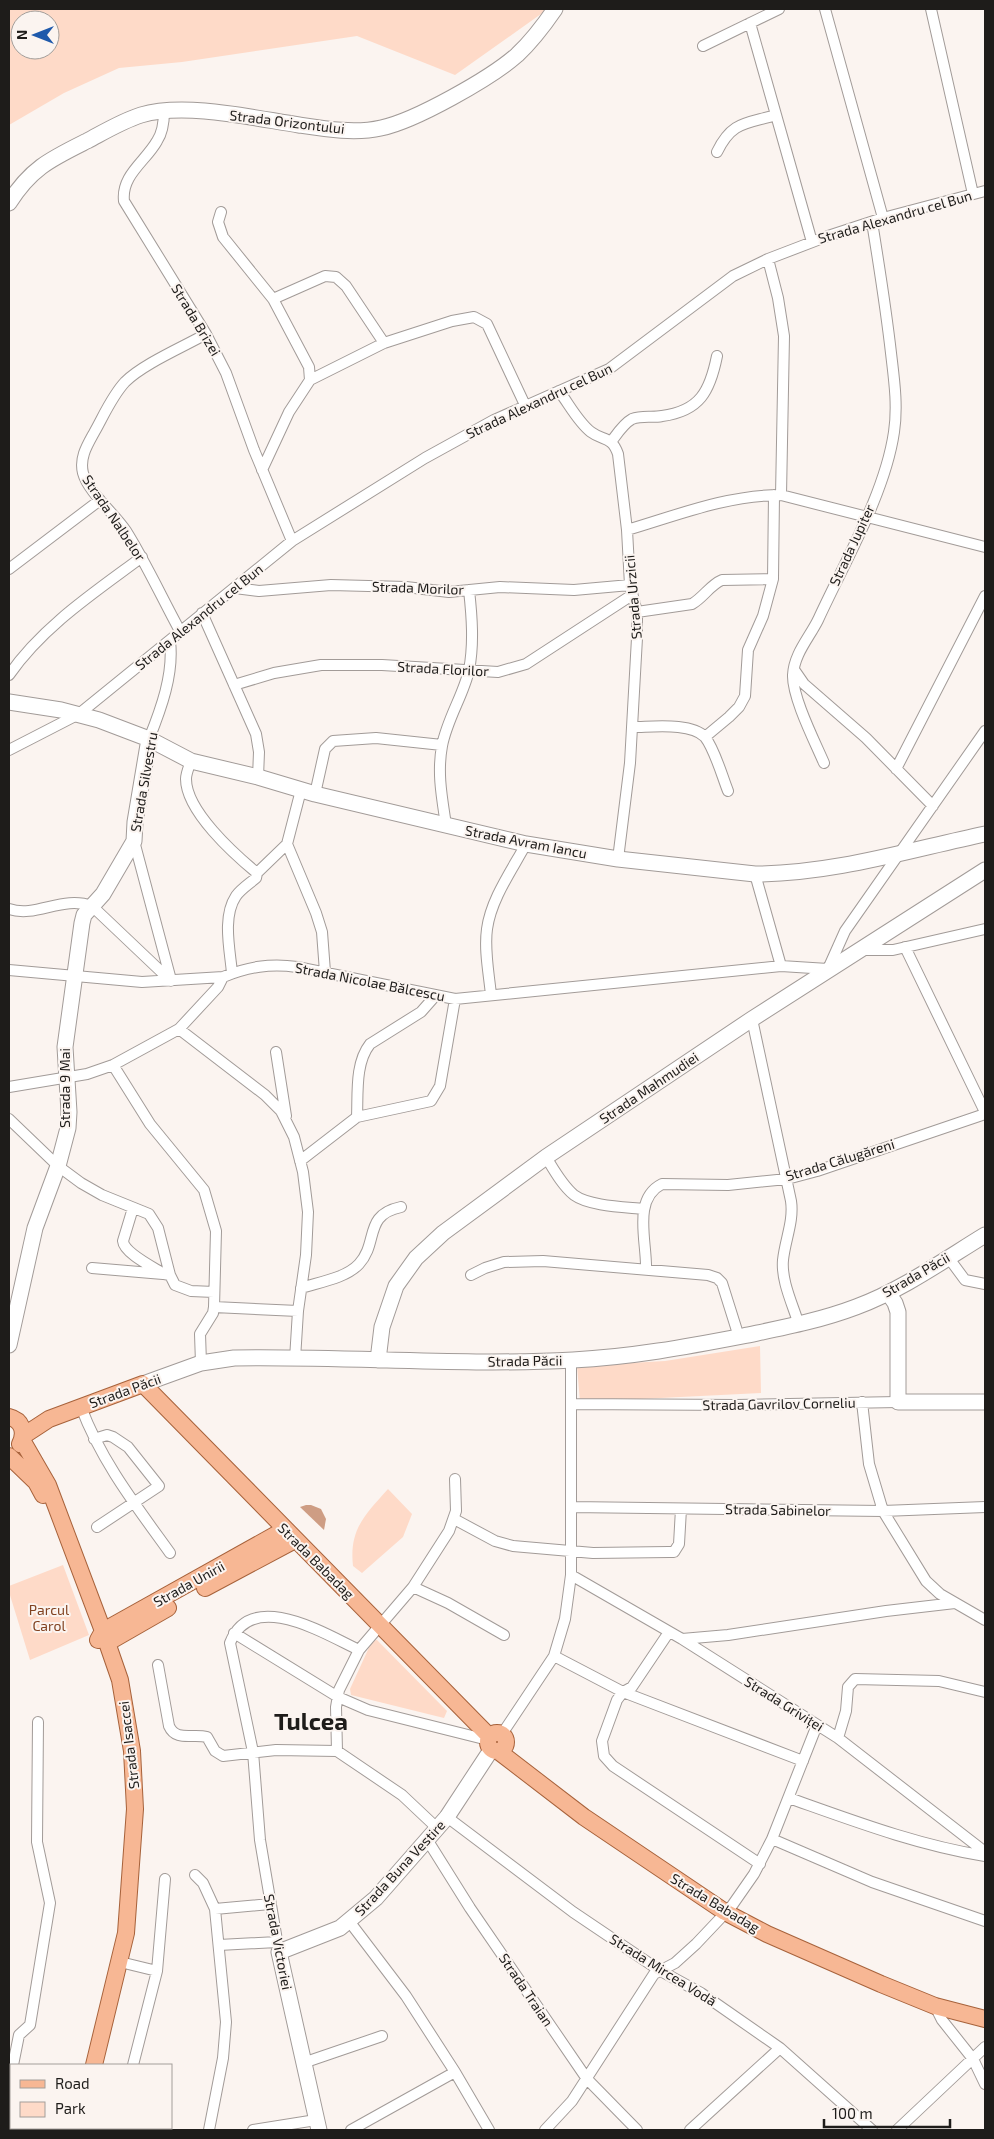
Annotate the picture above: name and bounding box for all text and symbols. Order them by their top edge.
north arrow [10,10,60,60]
text: N [13,30,30,40]
street label: Strada Orizontului [229,106,346,137]
street label: Strada Alexandru cel Bun [816,186,974,247]
street label: Strada Brizei [168,281,225,359]
street label: Strada Alexandru cel Bun [463,359,615,442]
street label: Strada Nalbelor [79,471,150,564]
street label: Strada Jupiter [825,501,878,588]
street label: Strada Urzicii [620,554,645,640]
street label: Strada Alexandru cel Bun [131,560,266,673]
street label: Strada Morilor [372,577,465,598]
street label: Strada Florilor [397,658,490,679]
street label: Strada Silvestru [126,731,161,833]
street label: Strada Avram Iancu [464,821,588,862]
street label: Strada Nicolae Bălcescu [294,959,447,1004]
street label: Strada 9 Mai [56,1048,73,1128]
street label: Strada Mahmudiei [596,1048,702,1127]
street label: Strada Călugăreni [783,1135,896,1184]
street label: Strada Păcii [879,1248,952,1301]
street label: Strada Păcii [487,1351,563,1370]
street label: Strada Păcii [87,1370,163,1411]
street label: Strada Gavrilov Corneliu [702,1394,856,1413]
street label: Strada Sabinelor [725,1500,831,1519]
street label: Strada Babadag [275,1519,358,1602]
street label: Strada Unirii [150,1557,227,1610]
park label: Parcul Carol [29,1601,70,1634]
street label: Strada Griviței [741,1672,827,1736]
street label: Strada Isaccei [115,1700,142,1790]
district label: Tulcea [274,1706,348,1735]
street label: Strada Buna Vestire [351,1816,448,1919]
street label: Strada Babadag [668,1869,763,1936]
street label: Strada Victoriei [261,1893,296,1991]
street label: Strada Mircea Vodă [607,1930,720,2009]
street label: Strada Traian [496,1950,557,2029]
legend [10,2064,172,2129]
text: Road [55,2074,90,2092]
scale bar [824,2096,950,2128]
text: Park [55,2099,86,2117]
text: 100 m [832,2104,873,2122]

